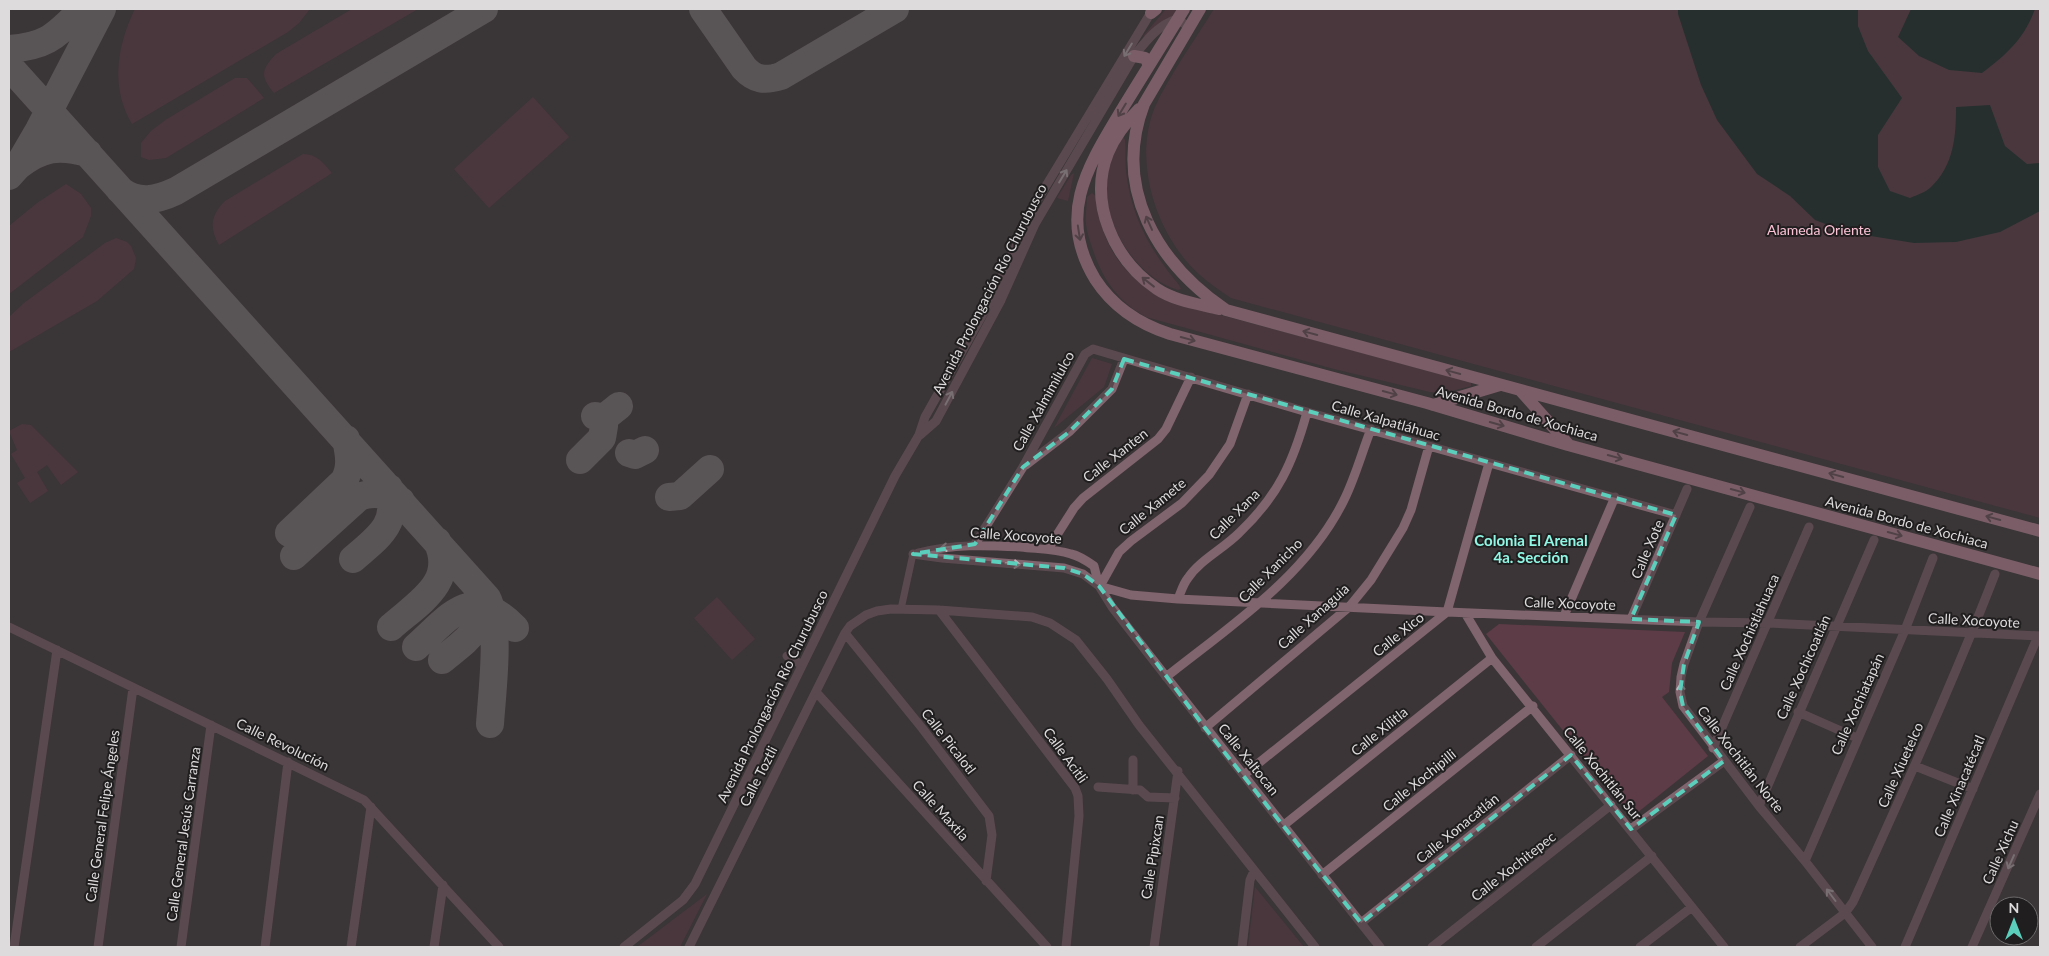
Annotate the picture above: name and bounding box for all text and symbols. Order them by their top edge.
one-way arrow [1122,43,1132,57]
one-way arrow [1116,103,1126,117]
one-way arrow [1059,169,1069,183]
street label: Avenida Prolongación Río Churubusco [928,181,1050,397]
one-way arrow [1143,216,1153,231]
park label: Alameda Oriente [1767,221,1871,238]
one-way arrow [1075,225,1085,241]
one-way arrow [1142,277,1155,288]
one-way arrow [1303,328,1319,337]
one-way arrow [1180,335,1196,344]
street label: Calle Xalmimilulco [1008,348,1078,454]
one-way arrow [1445,366,1461,376]
street label: Avenida Bordo de Xochiaca [1434,382,1600,444]
one-way arrow [1382,389,1398,399]
one-way arrow [945,391,954,406]
street label: Calle Xalpatláhuac [1330,396,1443,444]
one-way arrow [1489,419,1505,429]
street label: Calle Xanten [1079,424,1151,486]
one-way arrow [1672,427,1688,437]
one-way arrow [1607,453,1623,463]
one-way arrow [1829,470,1845,480]
street label: Calle Xamete [1115,474,1189,538]
street label: Calle Xana [1205,485,1263,543]
one-way arrow [1730,487,1746,496]
street label: Avenida Bordo de Xochiaca [1824,492,1990,552]
one-way arrow [1986,513,2002,522]
street label: Calle Xote [1627,517,1667,581]
street label: Calle Xocoyote [970,523,1062,547]
one-way arrow [1886,530,1902,539]
district label: Colonia El Arenal 4a. Sección [1474,531,1588,566]
street label: Calle Xanicho [1234,534,1306,606]
one-way arrow [940,542,956,551]
one-way arrow [1005,560,1021,569]
street label: Calle Xochistlahuaca [1716,571,1782,693]
street label: Calle Xanaguia [1274,580,1352,652]
street label: Avenida Prolongación Río Churubusco [713,587,831,805]
street label: Calle Xocoyote [1524,593,1616,613]
street label: Calle Xico [1369,608,1427,660]
street label: Calle Xocoyote [1928,609,2020,631]
street label: Calle Xochicoatlán [1772,612,1834,722]
street label: Calle Xochiatapán [1827,650,1887,758]
one-way arrow [1676,684,1686,700]
street label: Calle Xochitlán Norte [1694,702,1788,816]
street label: Calle Xilitla [1347,703,1411,759]
street label: Calle Picalotl [918,705,980,777]
street label: Calle Revolución [234,714,332,774]
street label: Calle Xaltocan [1215,720,1283,798]
street label: Calle Xiuetelco [1874,720,1926,810]
street label: Calle Xochitlán Sur [1560,723,1646,823]
street label: Calle Acitli [1040,724,1092,786]
street label: Calle General Felipe Ángeles [81,729,123,903]
street label: Calle Xinacatécatl [1930,733,1988,839]
street label: Calle Toztli [735,743,781,809]
street label: Calle Xochipilli [1379,745,1459,815]
street label: Calle General Jesús Carranza [162,746,204,922]
street label: Calle Maxtla [909,776,973,844]
street label: Calle Xonacatlán [1412,789,1502,867]
street label: Calle Pipixcan [1137,814,1167,900]
street label: Calle Xichu [1978,817,2022,887]
street label: Calle Xochitepec [1467,828,1559,904]
one-way arrow [2005,854,2015,869]
one-way arrow [1826,888,1836,902]
north arrow [1989,896,2039,946]
text: N [2009,899,2019,916]

